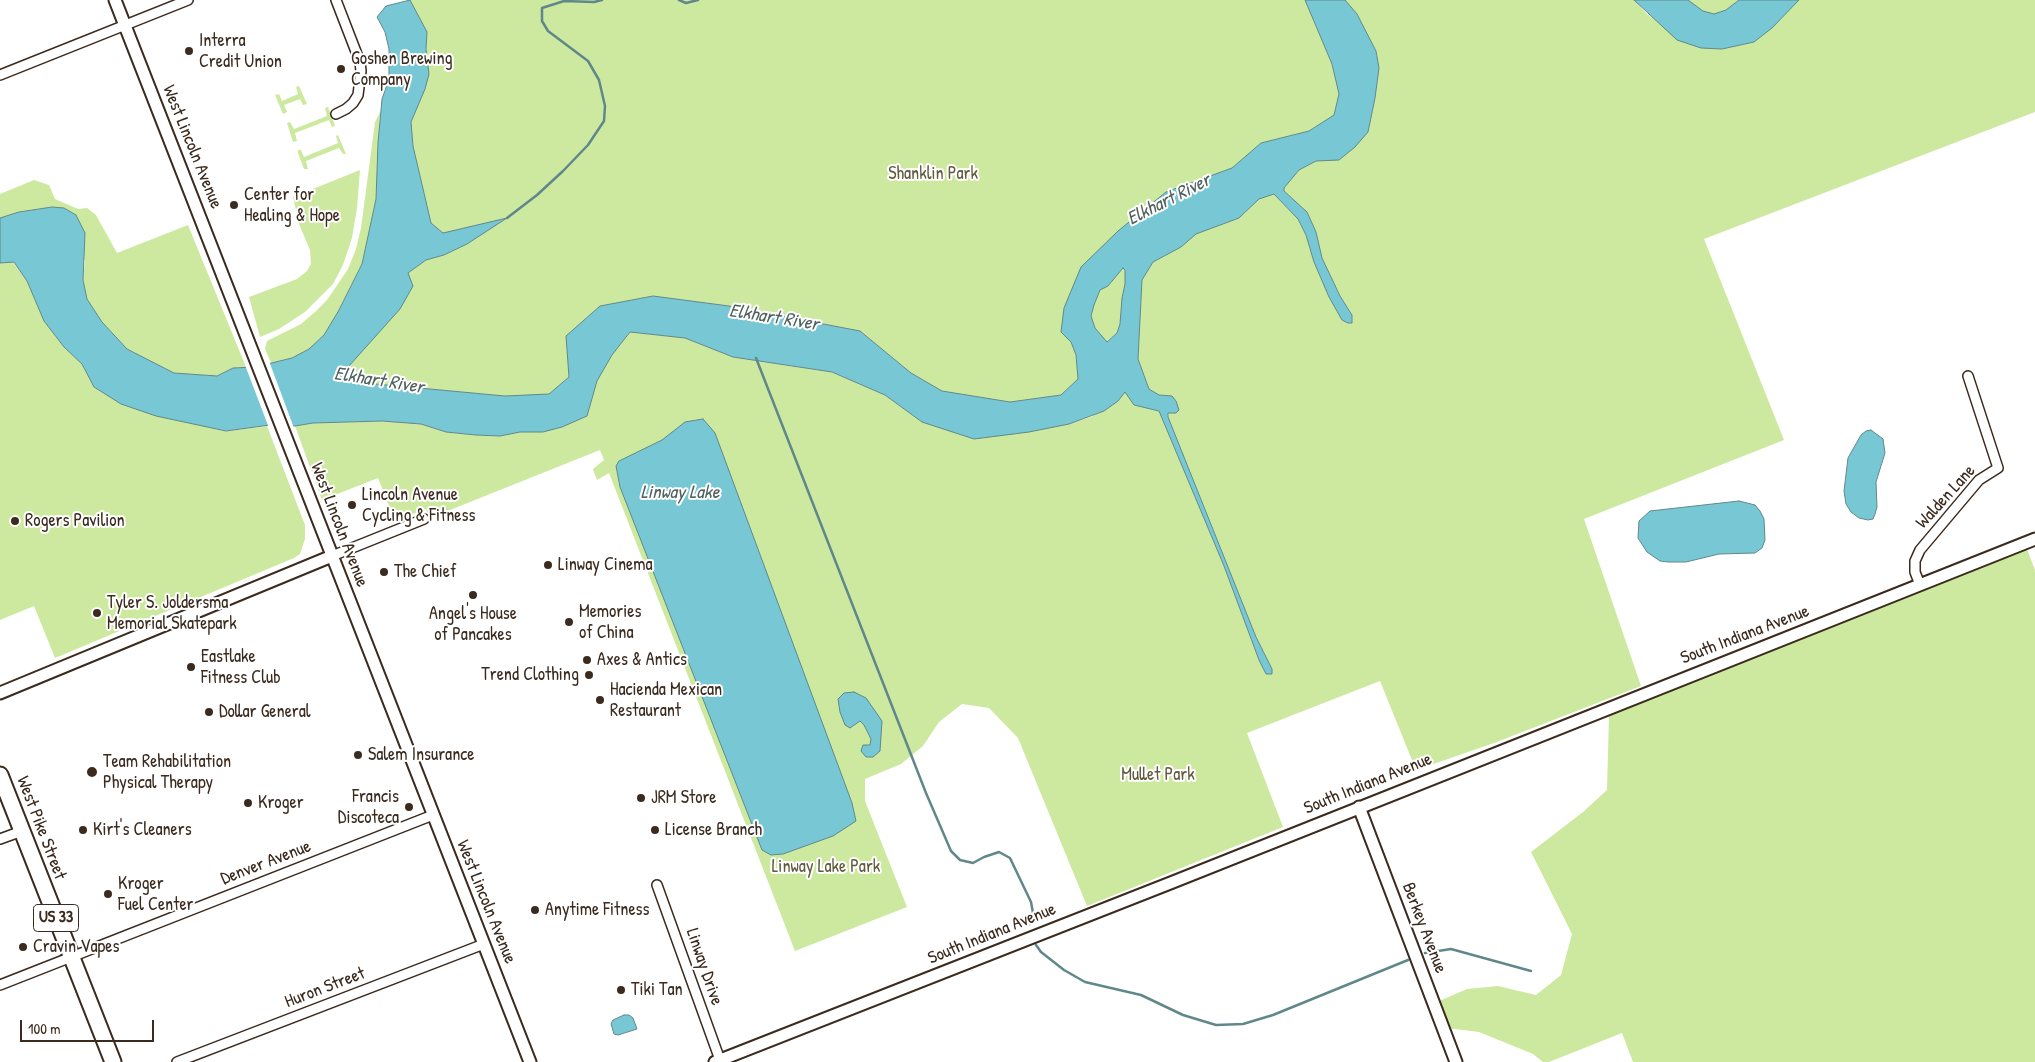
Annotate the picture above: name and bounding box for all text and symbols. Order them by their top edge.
place label: Interra Credit Union [199,30,282,72]
marker: Interra Credit Union [183,45,195,57]
place label: Goshen Brewing Company [351,48,453,90]
marker: Goshen Brewing Company [335,63,347,75]
street label: West Lincoln Avenue [157,82,227,212]
park label: Shanklin Park [888,163,978,185]
water label: Elkhart River [1124,169,1214,231]
place label: Center for Healing & Hope [244,184,340,226]
marker: Center for Healing & Hope [228,199,240,211]
water label: Elkhart River [728,300,820,336]
water label: Elkhart River [333,363,425,399]
street label: West Lincoln Avenue [305,460,373,590]
street label: Walden Lane [1912,461,1980,533]
water label: Linway Lake [641,482,719,504]
place label: Lincoln Avenue Cycling & Fitness [362,484,475,526]
marker: Lincoln Avenue Cycling & Fitness [346,499,358,511]
place label: Rogers Pavilion [25,510,125,532]
marker: Rogers Pavilion [9,515,21,527]
place label: Linway Cinema [558,554,652,576]
marker: Linway Cinema [542,559,554,571]
place label: The Chief [394,561,456,583]
marker: The Chief [378,566,390,578]
marker: Angel's House of Pancakes [467,589,479,601]
place label: Tyler S. Joldersma Memorial Skatepark [107,592,237,634]
place label: Memories of China [579,601,641,644]
street label: South Indiana Avenue [1678,601,1812,669]
place label: Angel's House of Pancakes [429,603,517,646]
marker: Tyler S. Joldersma Memorial Skatepark [91,607,103,619]
marker: Memories of China [563,616,575,628]
place label: Eastlake Fitness Club [201,646,281,689]
place label: Axes & Antics [597,649,687,671]
marker: Axes & Antics [581,654,593,666]
marker: Eastlake Fitness Club [185,661,197,673]
place label: Trend Clothing [481,664,579,686]
marker: Trend Clothing [583,669,595,681]
place label: Hacienda Mexican Restaurant [610,679,722,722]
marker: Hacienda Mexican Restaurant [594,694,606,706]
place label: Dollar General [219,701,311,723]
marker: Dollar General [203,706,215,718]
place label: Salem Insurance [368,744,474,766]
marker: Salem Insurance [352,749,364,761]
street label: South Indiana Avenue [1301,749,1435,819]
place label: Team Rehabilitation Physical Therapy [103,751,231,794]
park label: Mullet Park [1121,764,1195,786]
marker: Team Rehabilitation Physical Therapy [85,765,99,779]
street label: West Pike Street [11,773,71,883]
place label: Francis Discoteca [338,786,399,829]
place label: JRM Store [651,787,716,809]
place label: Kroger [258,792,304,814]
marker: JRM Store [635,792,647,804]
marker: Kroger [242,797,254,809]
marker: Francis Discoteca [403,801,415,813]
place label: Kirt's Cleaners [93,819,192,841]
place label: License Branch [665,819,762,841]
marker: Kirt's Cleaners [77,824,89,836]
marker: License Branch [649,824,661,836]
street label: Denver Avenue [218,836,314,890]
street label: West Lincoln Avenue [451,837,521,967]
park label: Linway Lake Park [772,856,880,878]
place label: Kroger Fuel Center [118,873,193,916]
street label: Berkey Avenue [1397,880,1451,976]
marker: Kroger Fuel Center [102,888,114,900]
place label: Anytime Fitness [545,899,649,921]
street label: South Indiana Avenue [925,899,1059,969]
road number: US 33 [34,904,78,931]
marker: Anytime Fitness [529,904,541,916]
street label: Linway Drive [681,926,727,1008]
place label: Cravin Vapes [33,936,119,958]
marker: Cravin Vapes [17,941,29,953]
street label: Huron Street [282,963,368,1013]
place label: Tiki Tan [631,979,683,1001]
marker: Tiki Tan [615,984,627,996]
scale bar [22,1010,156,1042]
text: 100 m [28,1018,61,1039]

